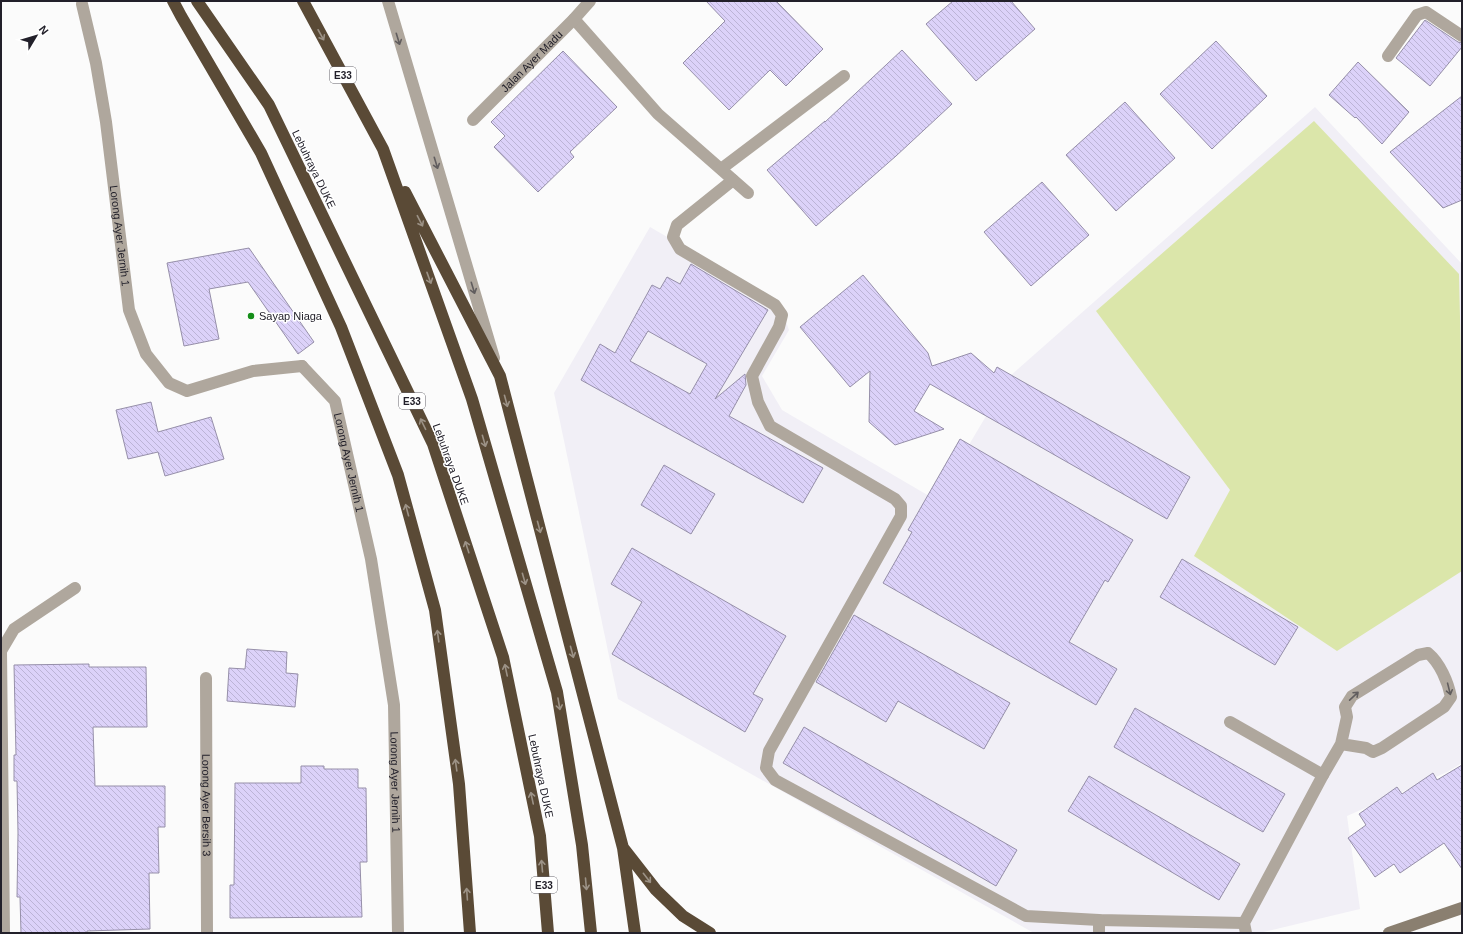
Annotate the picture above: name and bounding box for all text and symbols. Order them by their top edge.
north arrow [16,16,56,56]
text: N [37,23,51,37]
street label: Jalan Ayer Madu [499,28,565,94]
one-way arrow [318,29,326,41]
one-way arrow [395,32,402,45]
road number: E33 [330,67,356,83]
street label: Lebuhraya DUKE [290,128,338,210]
one-way arrow [433,156,440,169]
street label: Lorong Ayer Jernih 1 [108,185,132,287]
one-way arrow [417,215,424,227]
one-way arrow [426,271,433,284]
one-way arrow [470,281,477,294]
place label: Sayap Niaga [259,310,323,322]
marker: Sayap Niaga [246,311,256,321]
road number: E33 [399,393,425,409]
one-way arrow [503,394,510,407]
street label: Lorong Ayer Jernih 1 [332,412,366,513]
one-way arrow [419,419,426,431]
street label: Lebuhraya DUKE [431,422,471,506]
one-way arrow [481,434,488,447]
one-way arrow [403,504,411,517]
one-way arrow [536,520,543,533]
one-way arrow [462,541,470,553]
one-way arrow [521,573,528,586]
one-way arrow [434,630,442,643]
one-way arrow [569,646,576,659]
one-way arrow [501,664,509,677]
one-way arrow [1446,683,1453,696]
one-way arrow [1349,691,1359,700]
one-way arrow [555,698,563,711]
street label: Lorong Ayer Jernih 1 [388,731,402,833]
street label: Lebuhraya DUKE [526,733,556,819]
street label: Lorong Ayer Bersih 3 [200,754,213,856]
one-way arrow [452,759,460,772]
one-way arrow [528,792,536,805]
one-way arrow [539,860,546,873]
one-way arrow [643,873,651,884]
road number: E33 [531,877,557,893]
one-way arrow [583,877,590,890]
one-way arrow [464,888,471,901]

